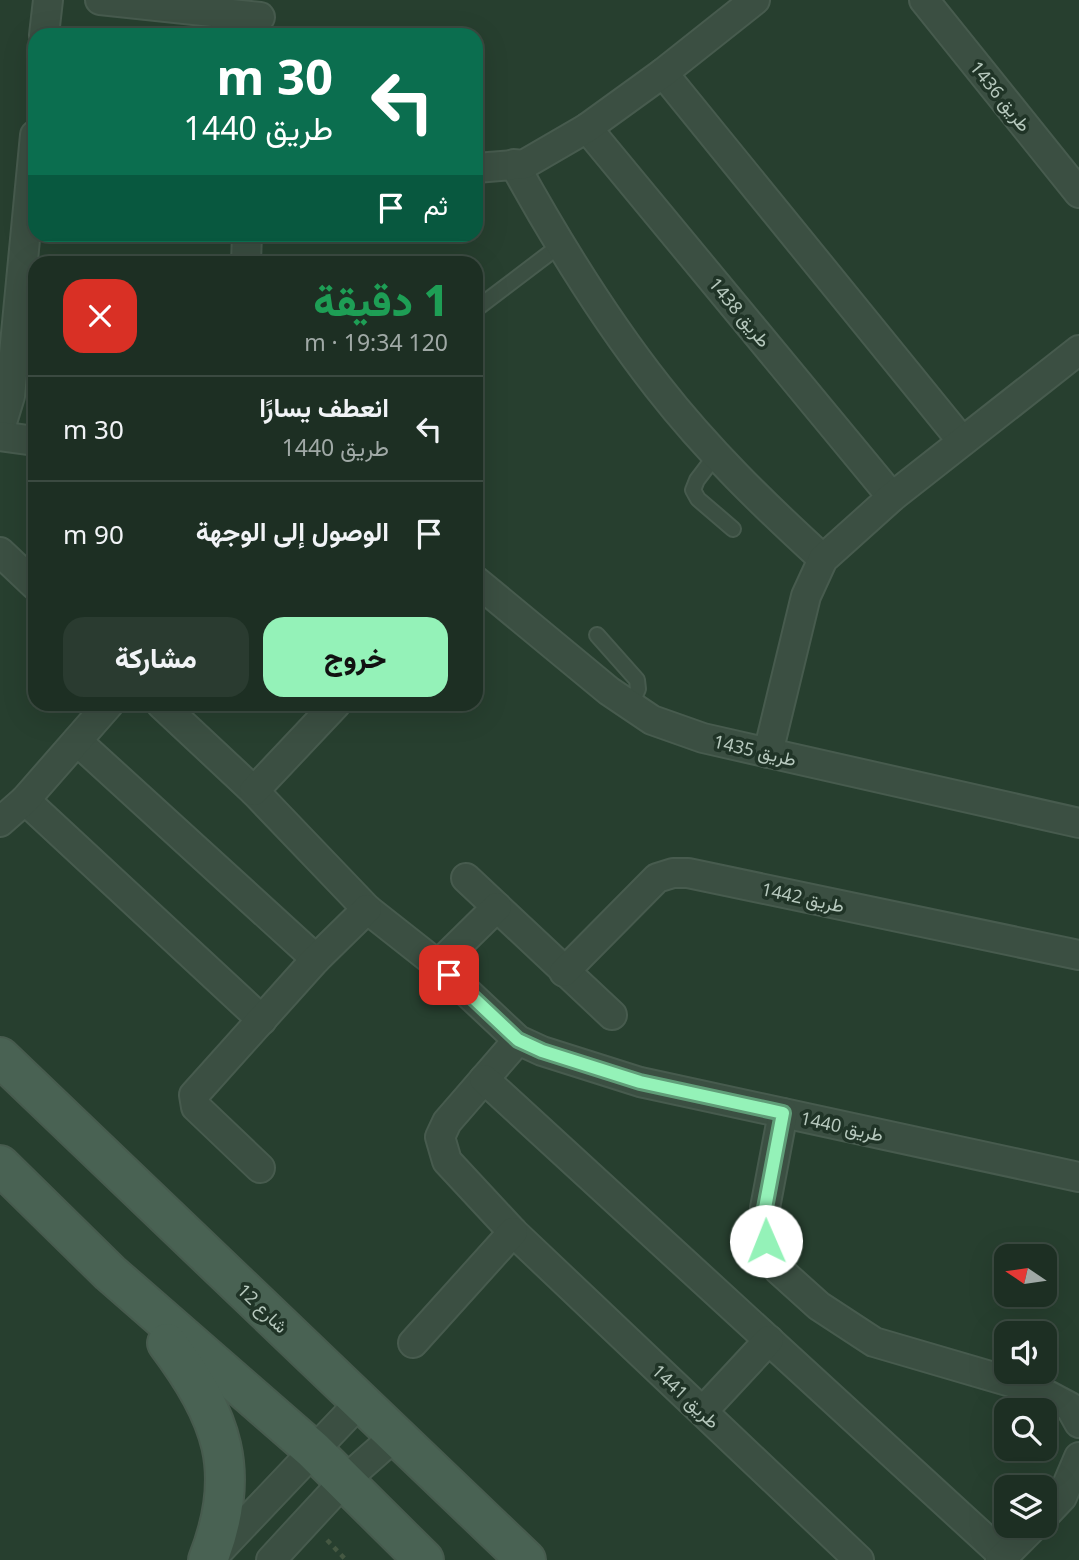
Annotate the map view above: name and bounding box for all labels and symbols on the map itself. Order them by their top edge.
street label: طريق 1436 [965,56,1037,136]
street label: طريق 1438 [704,272,776,352]
street label: طريق 1435 [711,729,799,771]
street label: طريق 1442 [759,877,847,917]
pin [419,945,479,1005]
street label: طريق 1440 [798,1106,886,1146]
position arrow [729,1204,803,1278]
north arrow [994,1244,1057,1307]
street label: شارع 12 [232,1278,293,1339]
street label: طريق 1441 [647,1359,725,1433]

